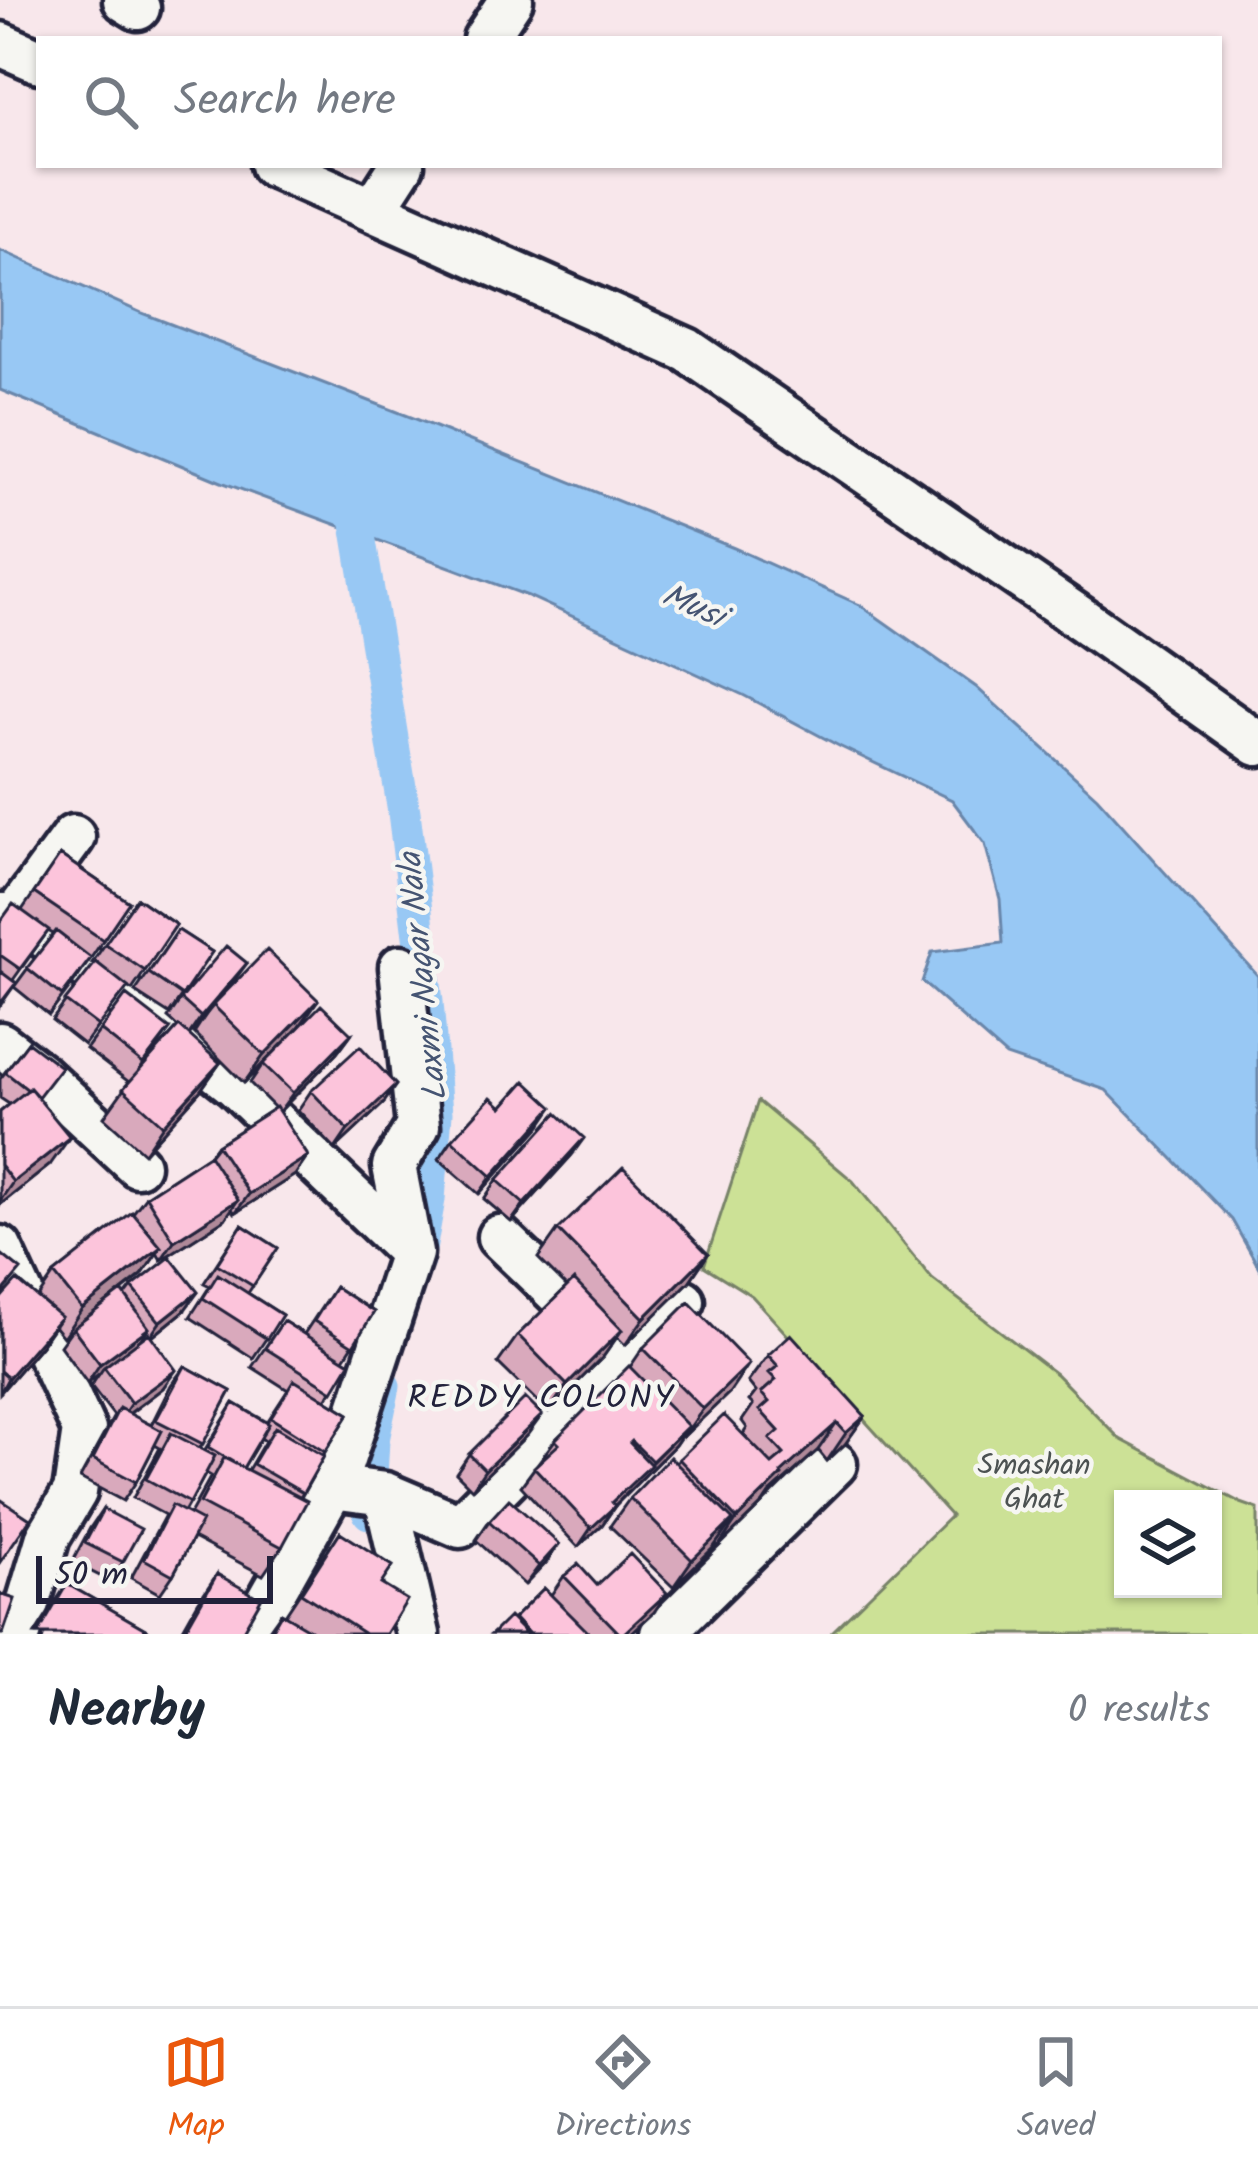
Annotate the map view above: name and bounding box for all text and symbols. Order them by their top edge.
search box [36,36,1222,168]
text: Search here [174,66,396,138]
icon: search [78,69,144,135]
water label: Musi [653,570,739,647]
water label: Laxmi Nagar Nala [385,847,464,1103]
district label: REDDY COLONY [408,1373,676,1426]
park label: Smashan Ghat [978,1442,1090,1524]
map controls [1114,1490,1222,1598]
button: layers [1114,1490,1222,1598]
scale bar [36,1550,273,1603]
text: 50 m [54,1550,128,1603]
text: Nearby [48,1672,205,1753]
text: 0 results [1068,1681,1210,1743]
tab: Map [163,2029,229,2154]
tab: Directions [554,2029,691,2154]
tab: Saved [1017,2029,1095,2154]

